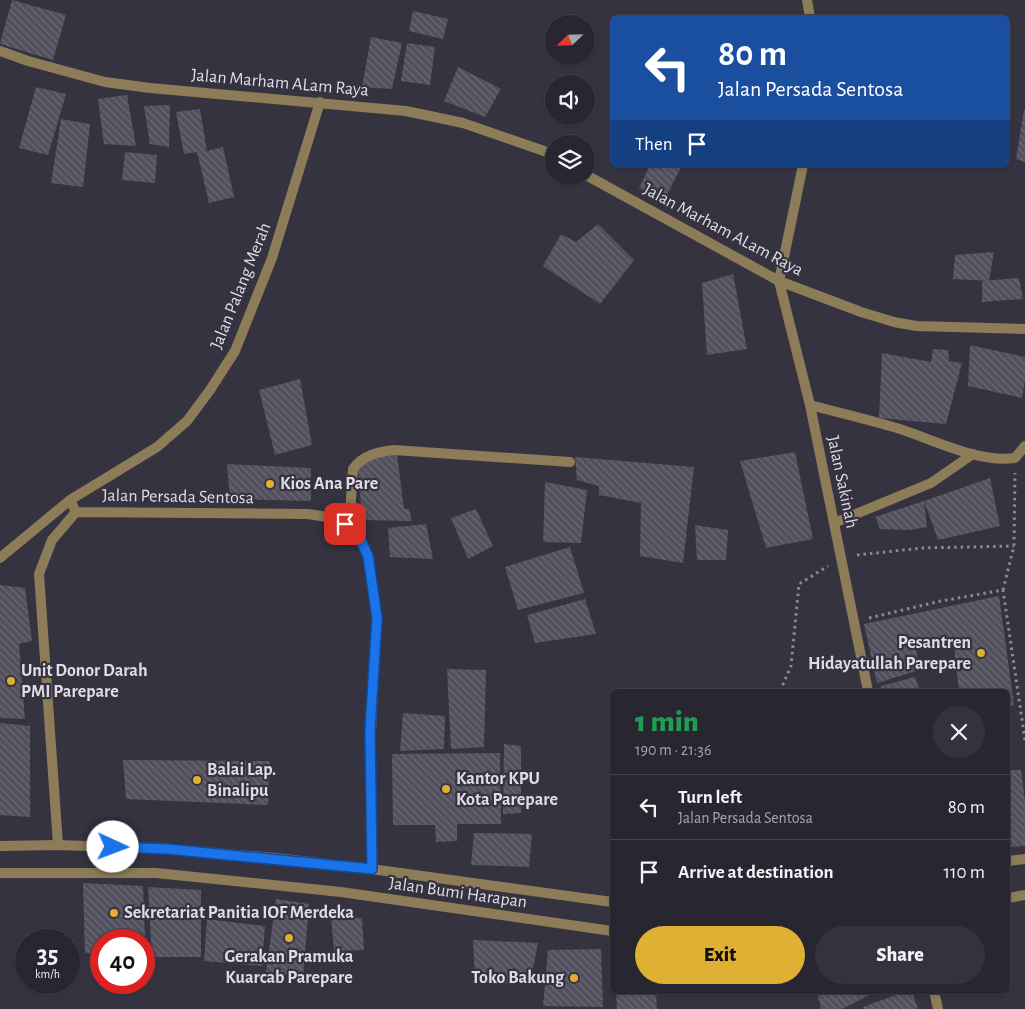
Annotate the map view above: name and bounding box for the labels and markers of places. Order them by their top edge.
place label: Kios Ana Pare [280,475,378,493]
marker: Kios Ana Pare [264,478,276,490]
pin [324,503,366,545]
place label: Pesantren Hidayatullah Parepare [808,634,971,673]
marker: Pesantren Hidayatullah Parepare [975,647,987,659]
place label: Unit Donor Darah PMI Parepare [21,662,148,701]
marker: Unit Donor Darah PMI Parepare [5,675,17,687]
place label: Balai Lap. Binalipu [207,761,276,800]
place label: Kantor KPU Kota Parepare [456,770,558,809]
marker: Balai Lap. Binalipu [191,774,203,786]
marker: Kantor KPU Kota Parepare [440,783,452,795]
place label: Sekretariat Panitia IOF Merdeka [124,904,354,922]
marker: Sekretariat Panitia IOF Merdeka [108,907,120,919]
marker: Gerakan Pramuka Kuarcab Parepare [283,932,295,944]
place label: Gerakan Pramuka Kuarcab Parepare [225,948,354,987]
place label: Toko Bakung [471,969,565,987]
marker: Toko Bakung [568,972,580,984]

